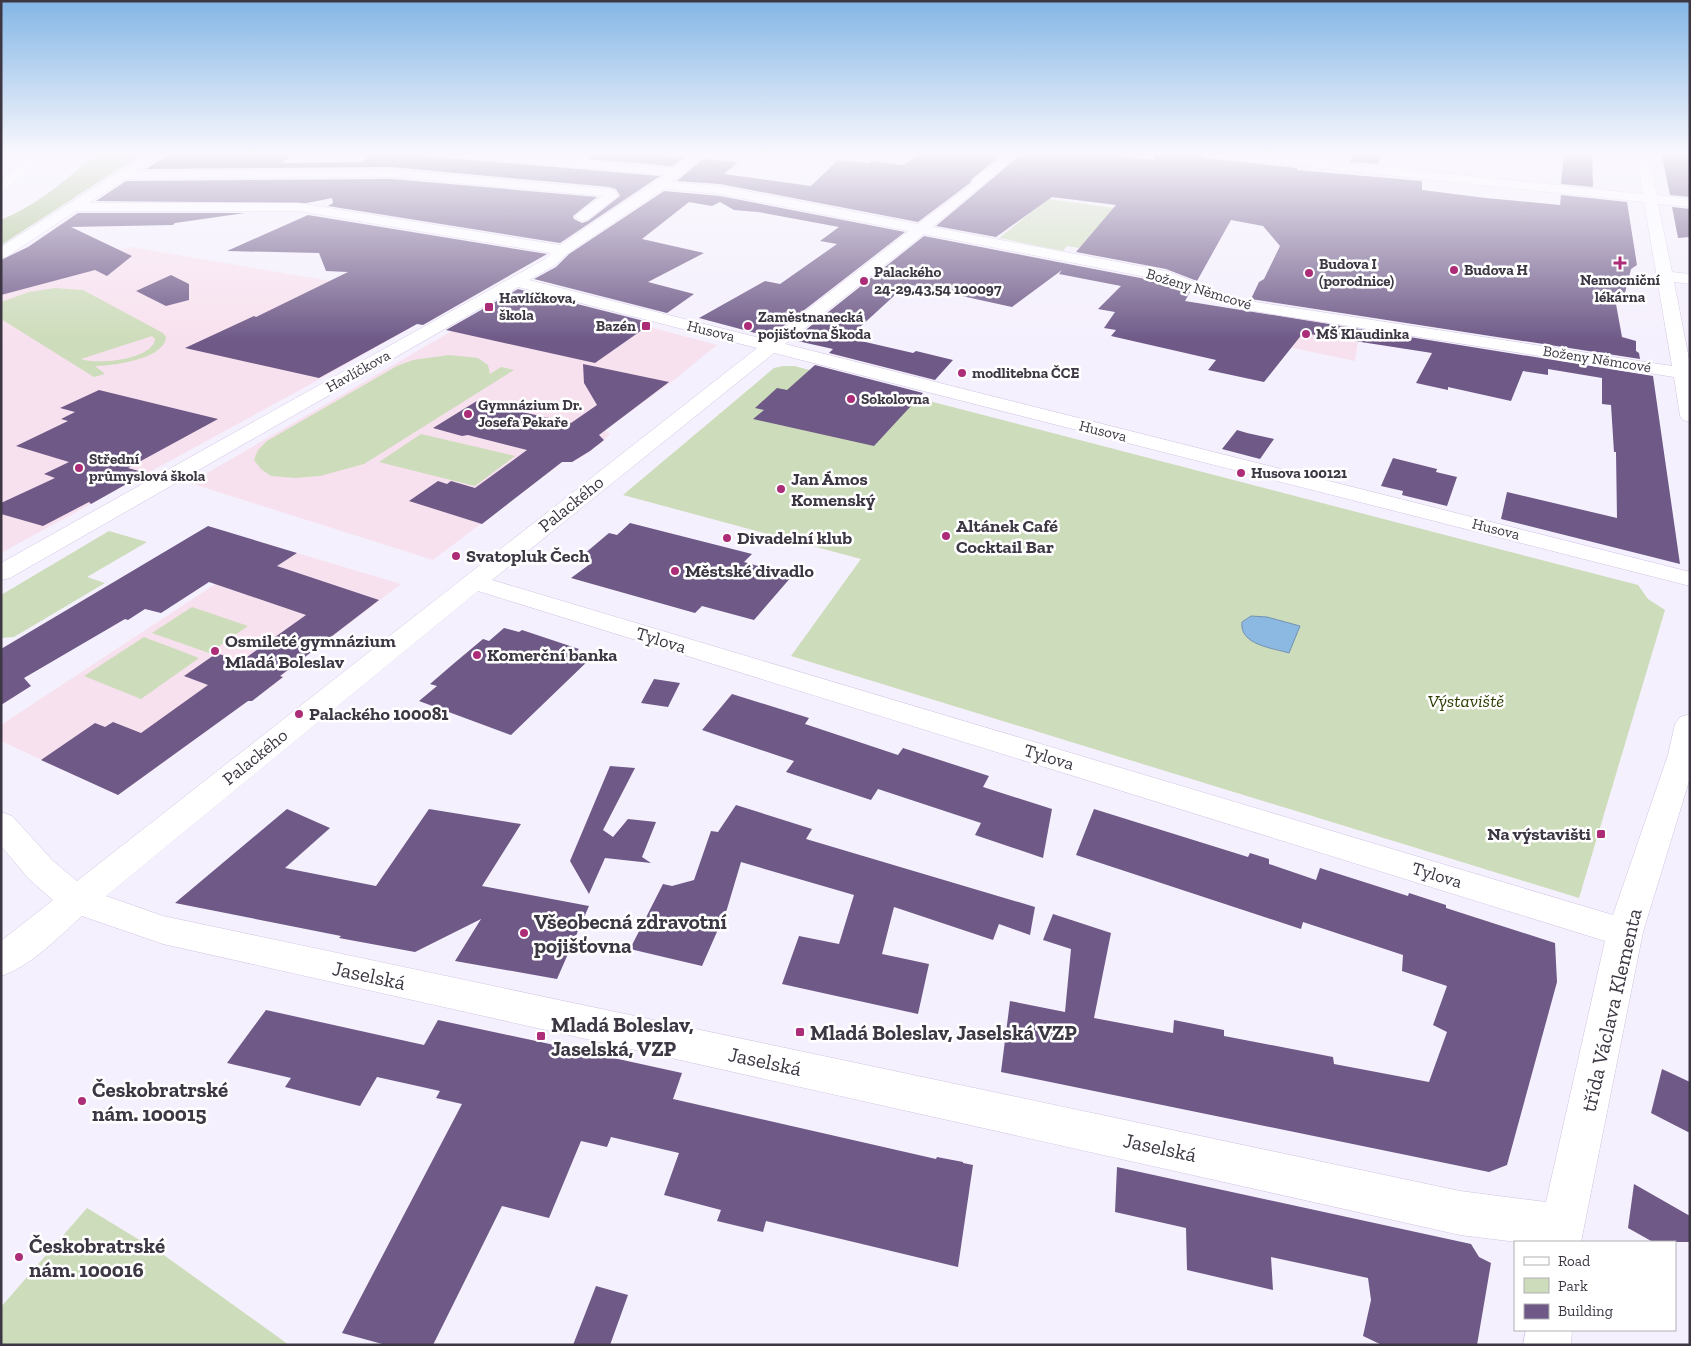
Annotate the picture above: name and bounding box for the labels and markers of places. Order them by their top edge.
place label: Budova I (porodnice) [1319,255,1394,290]
marker: Nemocniční lékárna [1614,257,1626,269]
place label: Budova H [1464,261,1528,279]
place label: Palackého 24-29,43,54 100097 [874,263,1002,298]
marker: Budova H [1448,264,1460,276]
marker: Budova I (porodnice) [1303,267,1315,279]
place label: Nemocniční lékárna [1580,271,1661,306]
marker: Palackého 24-29,43,54 100097 [858,275,870,287]
place label: Havlíčkova, škola [499,289,576,324]
marker: Havlíčkova, škola [483,301,495,313]
place label: Zaměstnanecká pojišťovna Škoda [758,308,872,343]
place label: Bazén [596,317,636,335]
marker: Bazén [640,320,652,332]
marker: Zaměstnanecká pojišťovna Škoda [742,320,754,332]
place label: MŠ Klaudinka [1316,325,1410,343]
marker: MŠ Klaudinka [1300,328,1312,340]
place label: modlitebna ČCE [972,364,1079,382]
marker: modlitebna ČCE [956,367,968,379]
place label: Sokolovna [861,390,930,408]
marker: Sokolovna [845,393,857,405]
place label: Gymnázium Dr. Josefa Pekaře [478,396,582,431]
marker: Gymnázium Dr. Josefa Pekaře [462,408,474,420]
place label: Střední průmyslová škola [89,450,206,485]
marker: Střední průmyslová škola [73,462,85,474]
place label: Husova 100121 [1251,464,1347,482]
marker: Husova 100121 [1235,467,1247,479]
place label: Jan Ámos Komenský [791,468,876,511]
marker: Jan Ámos Komenský [775,483,787,495]
place label: Altánek Café Cocktail Bar [956,515,1058,558]
place label: Divadelní klub [737,527,852,549]
marker: Altánek Café Cocktail Bar [940,530,952,542]
marker: Divadelní klub [721,532,733,544]
place label: Svatopluk Čech [466,545,590,567]
marker: Svatopluk Čech [450,550,462,562]
place label: Městské divadlo [685,560,814,582]
marker: Městské divadlo [669,565,681,577]
place label: Osmileté gymnázium Mladá Boleslav [225,630,396,673]
place label: Komerční banka [487,644,617,666]
marker: Osmileté gymnázium Mladá Boleslav [209,645,221,657]
marker: Komerční banka [471,649,483,661]
place label: Palackého 100081 [309,703,449,725]
marker: Palackého 100081 [293,708,305,720]
place label: Na výstavišti [1487,823,1592,845]
marker: Na výstavišti [1595,828,1607,840]
place label: Všeobecná zdravotní pojišťovna [534,909,728,958]
marker: Všeobecná zdravotní pojišťovna [518,927,530,939]
place label: Mladá Boleslav, Jaselská, VZP [551,1012,694,1061]
place label: Mladá Boleslav, Jaselská VZP [810,1020,1077,1045]
marker: Mladá Boleslav, Jaselská VZP [794,1026,806,1038]
marker: Mladá Boleslav, Jaselská, VZP [535,1030,547,1042]
place label: Českobratrské nám. 100015 [92,1077,228,1126]
marker: Českobratrské nám. 100015 [76,1095,88,1107]
place label: Českobratrské nám. 100016 [29,1233,165,1282]
marker: Českobratrské nám. 100016 [13,1251,25,1263]

